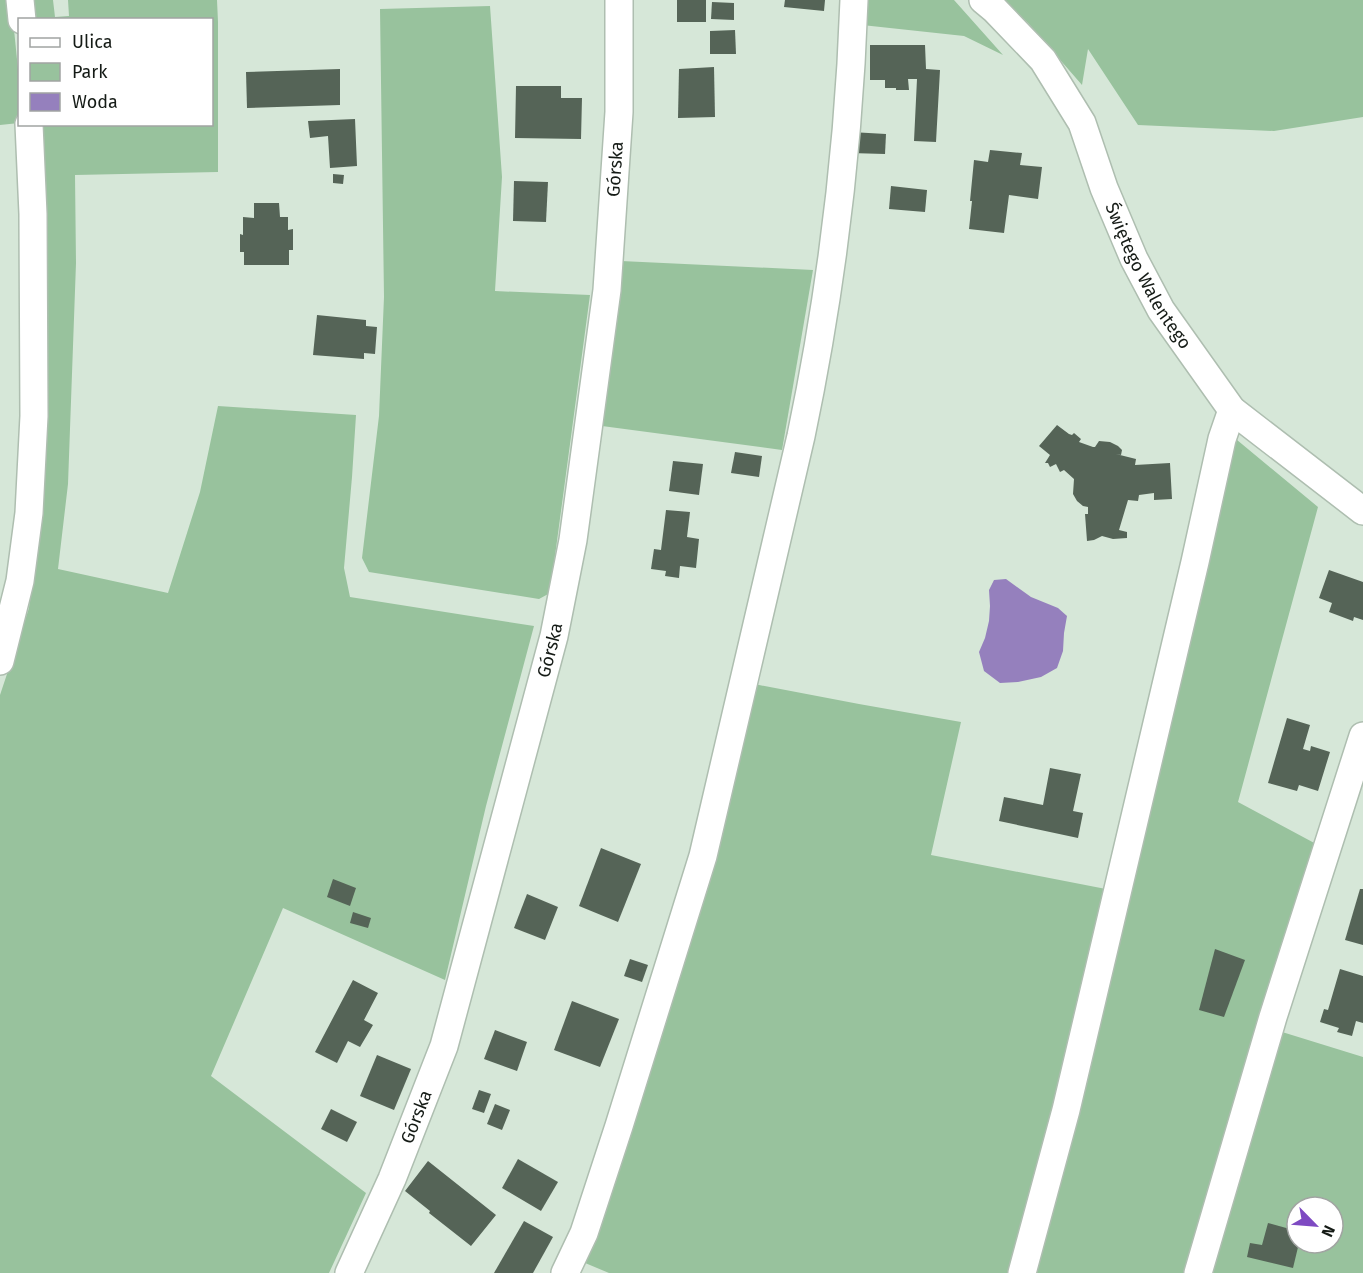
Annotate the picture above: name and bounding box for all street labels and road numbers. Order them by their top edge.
street label: Górska [602,141,628,198]
street label: Świętego Walentego [1100,199,1196,353]
street label: Górska [532,621,567,680]
street label: Górska [396,1087,437,1147]

